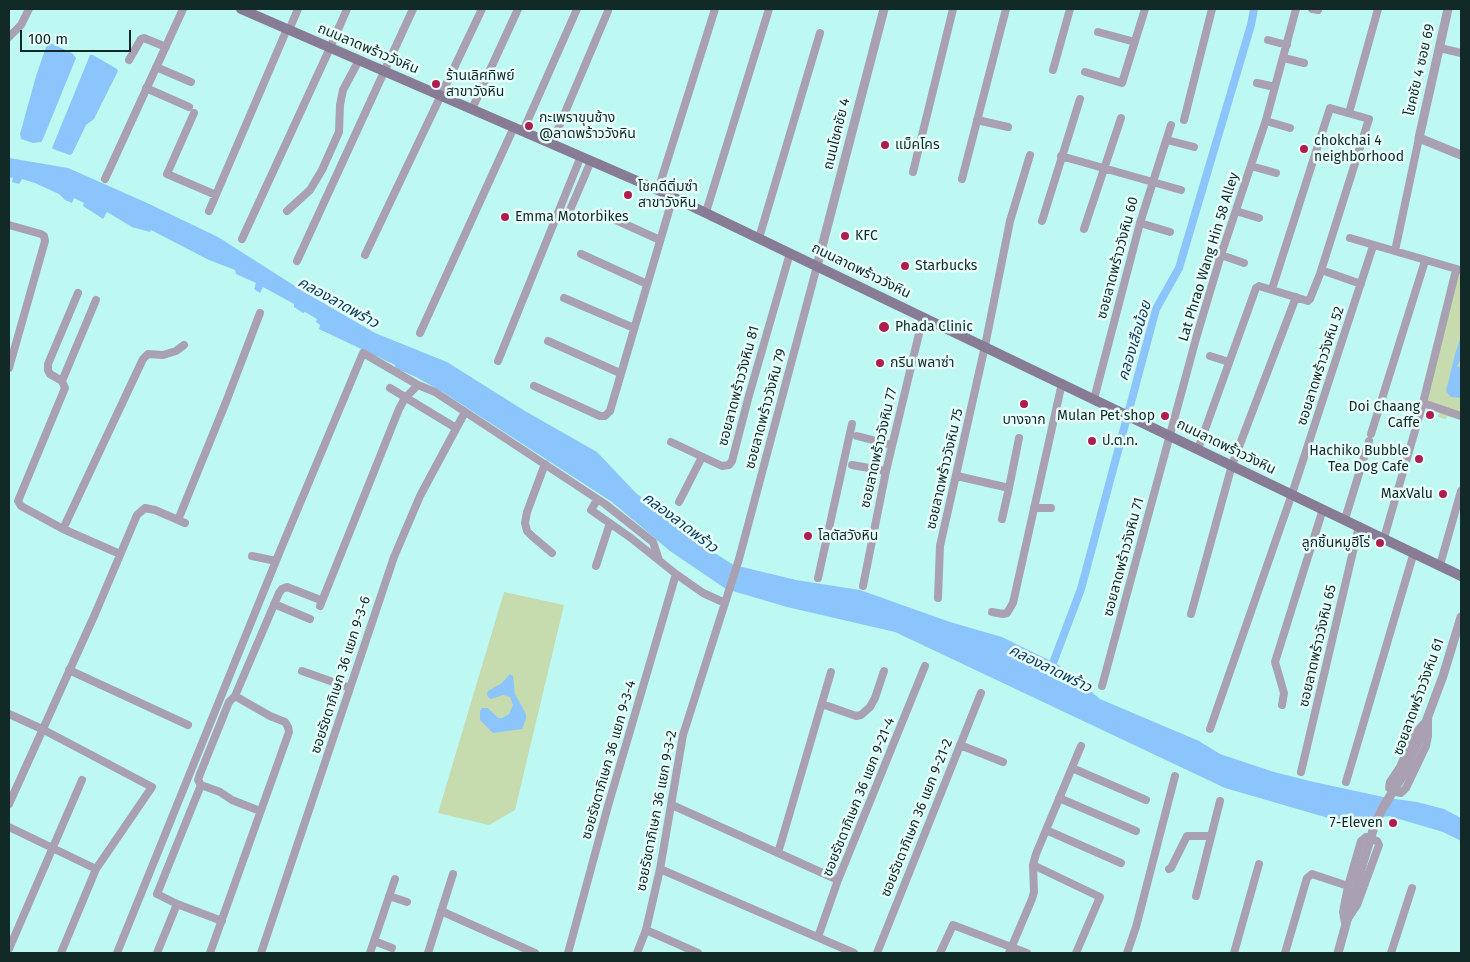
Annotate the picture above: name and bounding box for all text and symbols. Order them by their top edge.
scale bar [22,20,134,52]
street label: ถนนลาดพร้าววังหิน [315,20,421,78]
street label: โชคชัย 4 ซอย 69 [1401,22,1439,118]
text: 100 m [28,30,68,48]
place label: ร้านเลิศทิพย์ สาขาวังหิน [446,68,514,100]
marker: ร้านเลิศทิพย์ สาขาวังหิน [430,78,442,90]
street label: ถนนโชคชัย 4 [820,96,854,172]
place label: กะเพราขุนช้าง @ลาดพร้าววังหิน [539,110,636,142]
marker: กะเพราขุนช้าง @ลาดพร้าววังหิน [523,120,535,132]
place label: chokchai 4 neighborhood [1314,133,1404,166]
place label: แม็คโคร [895,137,940,153]
marker: แม็คโคร [879,139,891,151]
marker: chokchai 4 neighborhood [1298,143,1310,155]
street label: Lat Phrao Wang Hin 58 Alley [1175,170,1243,344]
place label: โชคดีติ่มซำ สาขาวังหิน [638,179,698,212]
marker: โชคดีติ่มซำ สาขาวังหิน [622,189,634,201]
street label: ซอยลาดพร้าววังหิน 60 [1094,195,1142,321]
place label: Emma Motorbikes [515,209,629,225]
marker: Emma Motorbikes [499,211,511,223]
place label: KFC [855,228,878,244]
marker: KFC [839,230,851,242]
street label: ถนนลาดพร้าววังหิน [809,240,913,302]
place label: Starbucks [915,258,977,274]
marker: Starbucks [899,260,911,272]
water label: คลองลาดพร้าว [294,273,382,333]
water label: คลองเสือน้อย [1114,299,1156,383]
street label: ซอยลาดพร้าววังหิน 52 [1294,304,1348,428]
place label: Phada Clinic [895,319,973,335]
marker: Phada Clinic [877,320,891,334]
street label: ซอยลาดพร้าววังหิน 81 [715,324,763,448]
street label: ซอยลาดพร้าววังหิน 79 [742,347,790,471]
place label: กรีน พลาซ่า [890,355,954,371]
marker: กรีน พลาซ่า [874,357,886,369]
street label: ซอยลาดพร้าววังหิน 77 [857,386,901,510]
marker: บางจาก [1018,398,1030,410]
place label: Doi Chaang Caffe [1349,399,1420,432]
street label: ซอยลาดพร้าววังหิน 75 [923,407,967,531]
place label: Mulan Pet shop [1057,408,1155,424]
marker: Doi Chaang Caffe [1424,409,1436,421]
marker: Mulan Pet shop [1159,410,1171,422]
place label: บางจาก [1002,412,1046,428]
street label: ถนนลาดพร้าววังหิน [1174,416,1278,478]
place label: ป.ต.ท. [1102,433,1138,449]
marker: ป.ต.ท. [1086,435,1098,447]
place label: Hachiko Bubble Tea Dog Cafe [1309,443,1409,476]
marker: Hachiko Bubble Tea Dog Cafe [1413,453,1425,465]
place label: MaxValu [1381,486,1433,502]
marker: MaxValu [1437,488,1449,500]
water label: คลองลาดพร้าว [639,489,721,557]
street label: ซอยลาดพร้าววังหิน 71 [1100,496,1148,618]
place label: โลตัสวังหิน [818,528,878,544]
marker: โลตัสวังหิน [802,530,814,542]
place label: ลูกชิ้นหมูฮีโร่ [1302,535,1370,551]
marker: ลูกชิ้นหมูฮีโร่ [1374,537,1386,549]
street label: ซอยลาดพร้าววังหิน 65 [1296,583,1340,709]
street label: ซอยรัชดาภิเษก 36 แยก 9-3-6 [308,594,374,756]
street label: ซอยลาดพร้าววังหิน 61 [1390,636,1448,758]
water label: คลองลาดพร้าว [1006,641,1094,697]
street label: ซอยรัชดาภิเษก 36 แยก 9-3-4 [578,679,640,841]
street label: ซอยรัชดาภิเษก 36 แยก 9-21-4 [819,715,899,879]
street label: ซอยรัชดาภิเษก 36 แยก 9-3-2 [633,729,681,893]
street label: ซอยรัชดาภิเษก 36 แยก 9-21-2 [878,736,956,900]
place label: 7-Eleven [1329,815,1383,831]
marker: 7-Eleven [1387,817,1399,829]

